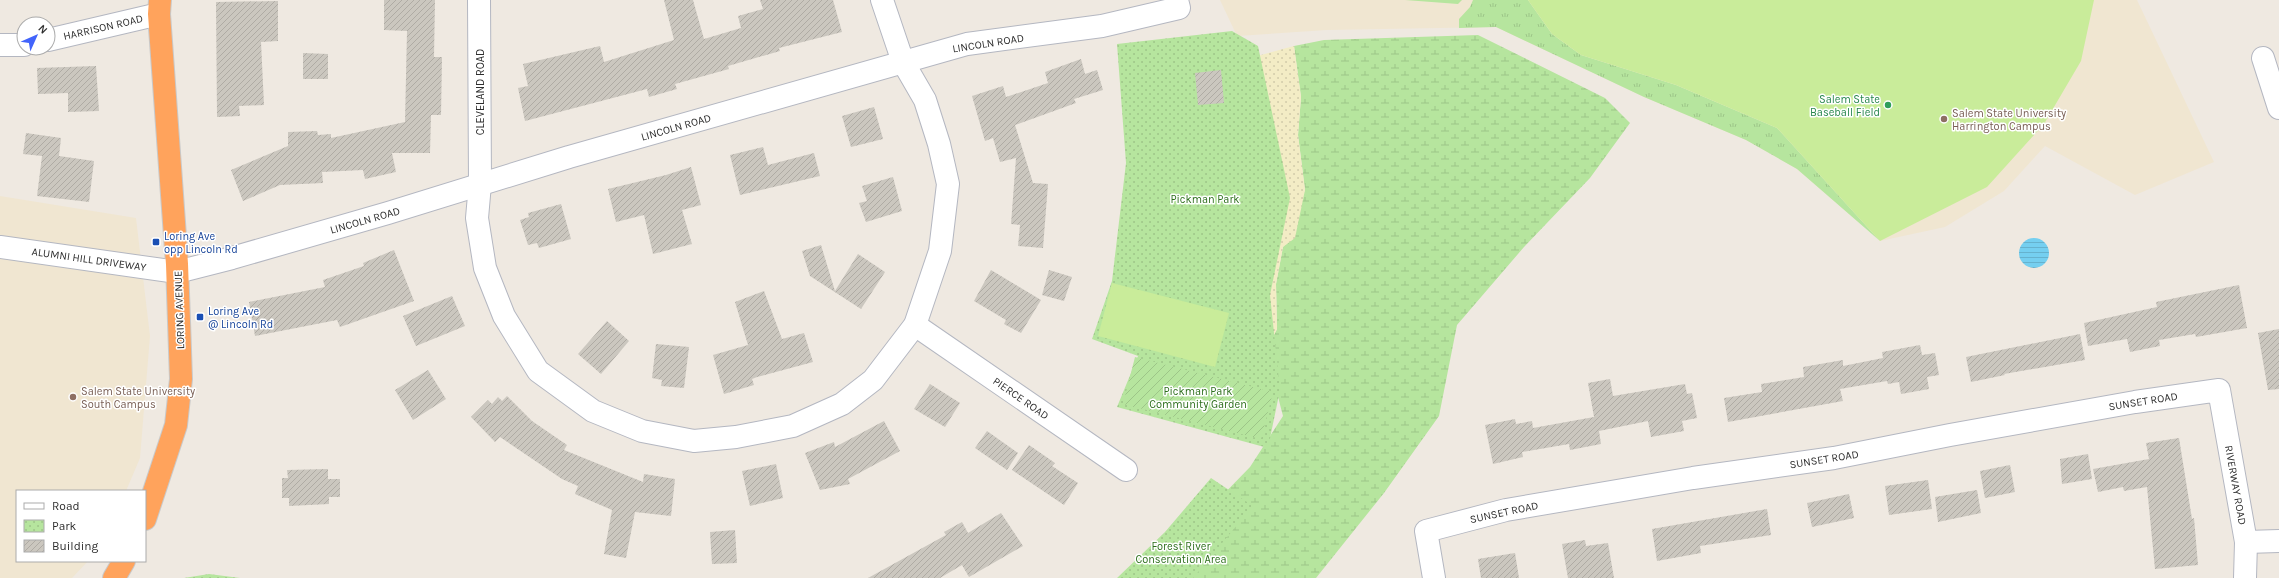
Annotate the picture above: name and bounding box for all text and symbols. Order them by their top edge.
street label: HARRISON ROAD [62,12,144,43]
north arrow [16,16,56,56]
text: N [35,22,50,37]
street label: LINCOLN ROAD [951,31,1025,56]
street label: CLEVELAND ROAD [474,49,487,135]
place label: Salem State Baseball Field [1810,93,1880,119]
marker: Salem State Baseball Field [1883,100,1893,110]
place label: Salem State University Harrington Campus [1952,107,2066,133]
street label: LINCOLN ROAD [640,111,713,144]
marker: Salem State University Harrington Campus [1939,114,1949,124]
park label: Pickman Park [1170,193,1240,206]
street label: LINCOLN ROAD [329,204,402,237]
place label: Loring Ave opp Lincoln Rd [164,230,238,256]
marker: Loring Ave opp Lincoln Rd [151,237,161,247]
street label: ALUMNI HILL DRIVEWAY [31,245,147,274]
street label: LORING AVENUE [172,270,187,349]
place label: Loring Ave @ Lincoln Rd [208,305,273,331]
marker: Loring Ave @ Lincoln Rd [195,312,205,322]
street label: PIERCE ROAD [990,374,1051,422]
place label: Salem State University South Campus [81,385,195,411]
park label: Pickman Park Community Garden [1149,385,1247,411]
street label: SUNSET ROAD [2108,390,2179,413]
marker: Salem State University South Campus [68,392,78,402]
street label: RIVERWAY ROAD [2222,444,2249,526]
street label: SUNSET ROAD [1789,448,1860,471]
legend [16,490,146,562]
text: Road [52,499,80,513]
street label: SUNSET ROAD [1469,499,1540,526]
text: Park [52,519,77,533]
text: Building [52,539,99,553]
park label: Forest River Conservation Area [1135,540,1227,566]

